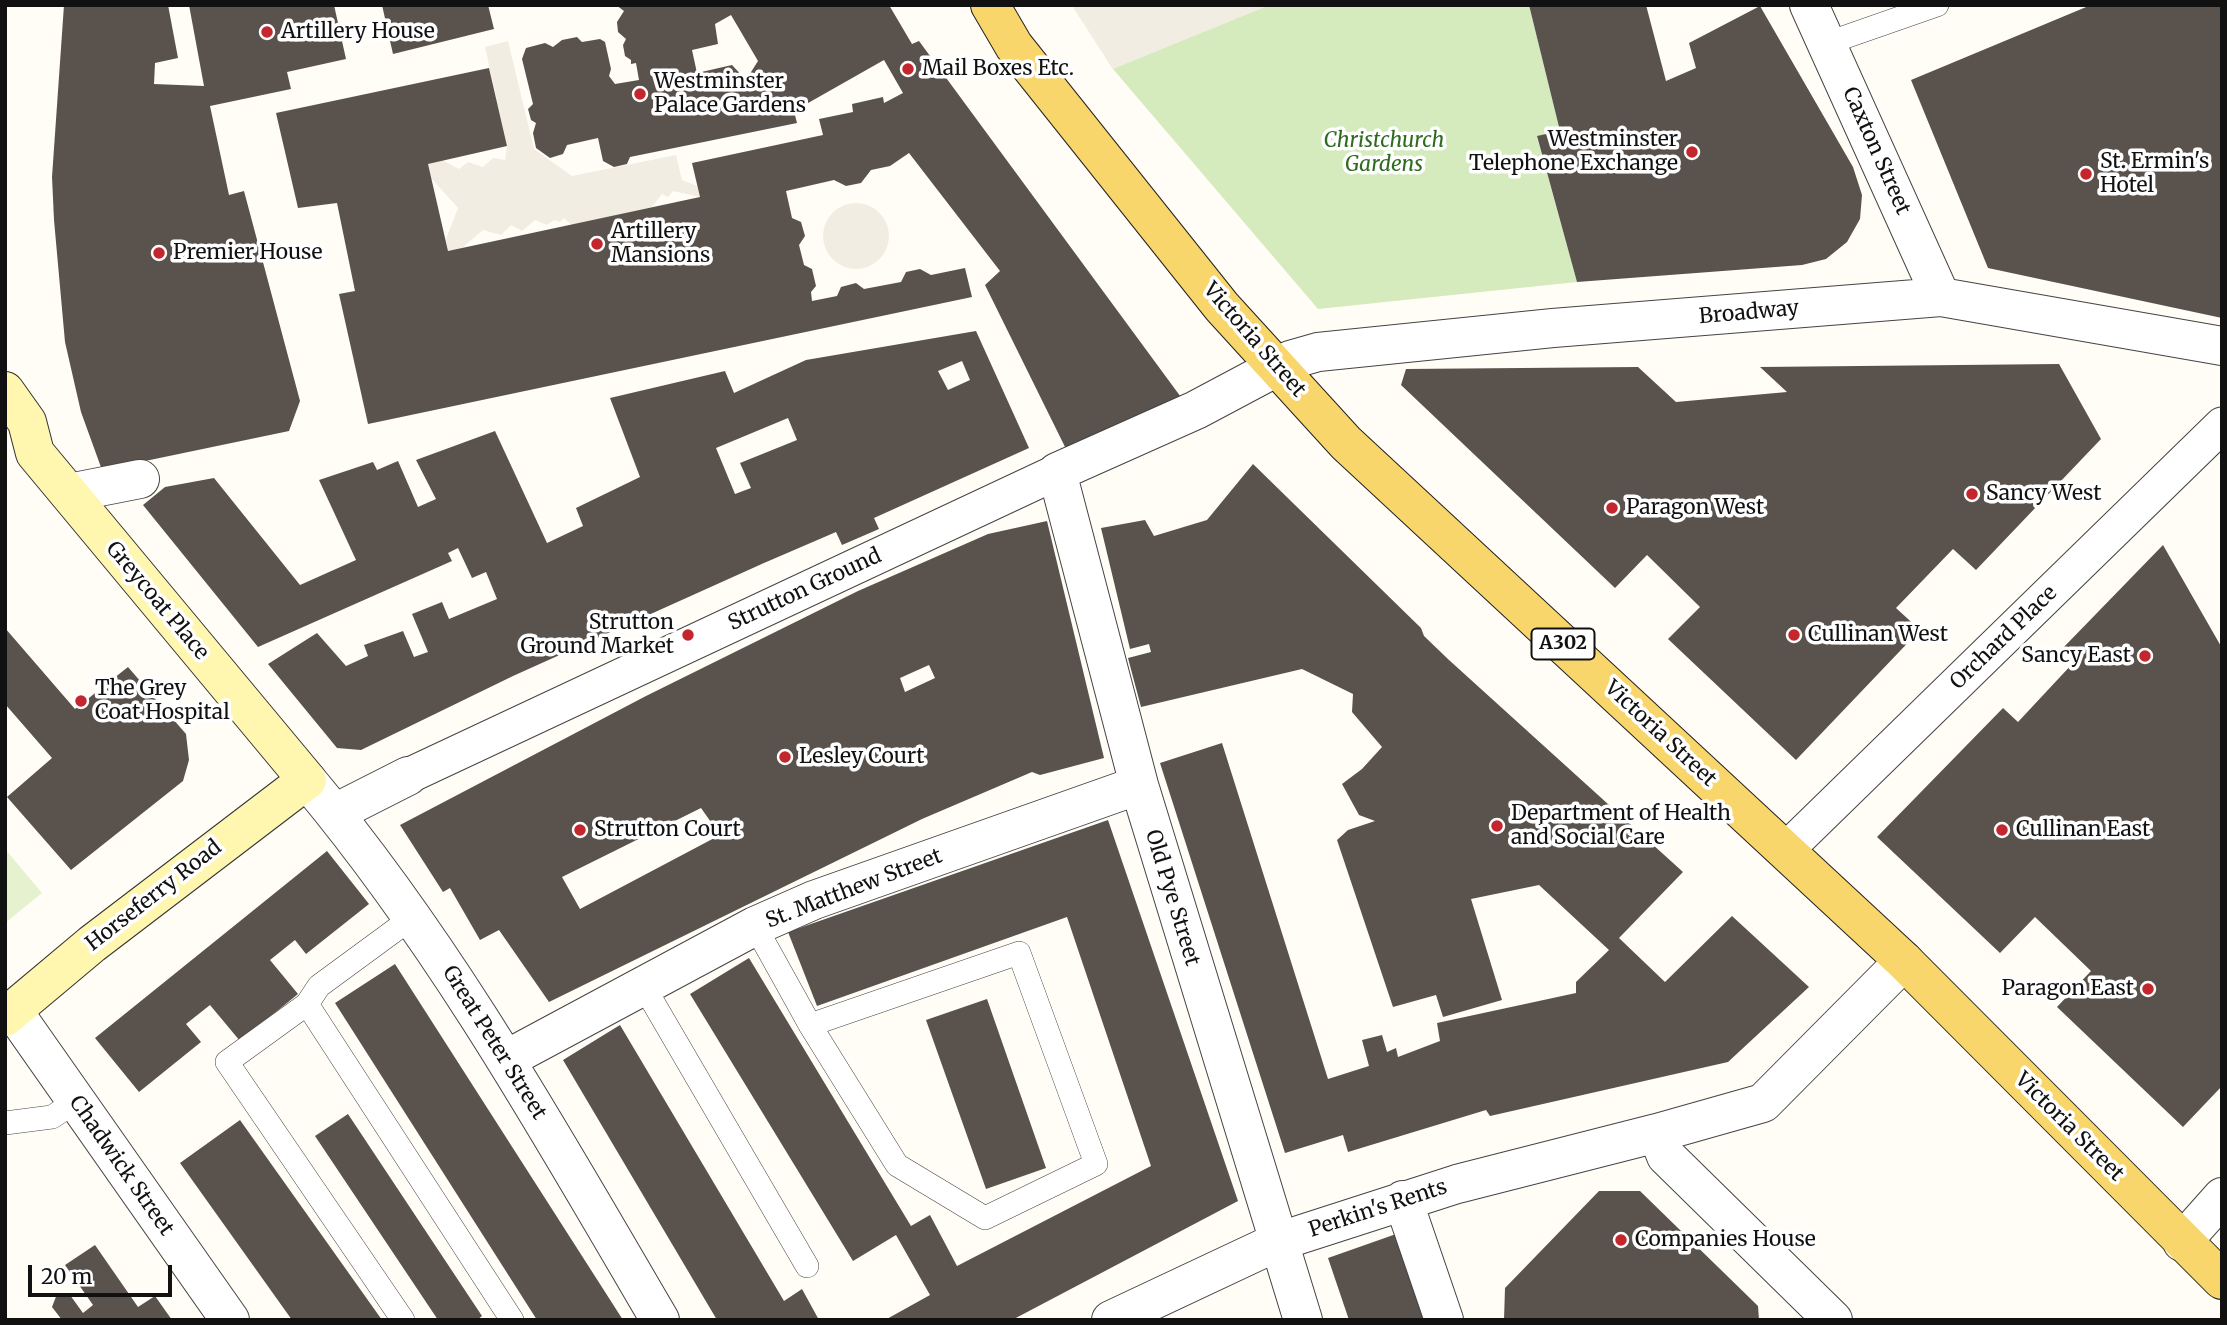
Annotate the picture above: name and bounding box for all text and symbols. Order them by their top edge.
place label: Artillery House [281,19,435,45]
marker: Artillery House [259,24,275,40]
place label: Mail Boxes Etc. [922,56,1074,82]
marker: Mail Boxes Etc. [900,61,916,77]
place label: Westminster Palace Gardens [654,69,806,119]
street label: Caxton Street [1837,83,1915,219]
marker: Westminster Palace Gardens [632,86,648,102]
place label: Westminster Telephone Exchange [1469,127,1678,177]
park label: Christchurch Gardens [1324,128,1444,178]
marker: Westminster Telephone Exchange [1684,144,1700,160]
place label: St. Ermin's Hotel [2100,149,2209,199]
marker: St. Ermin's Hotel [2078,166,2094,182]
place label: Artillery Mansions [611,219,710,269]
marker: Artillery Mansions [589,236,605,252]
place label: Premier House [173,240,322,266]
marker: Premier House [151,245,167,261]
street label: Victoria Street [1197,278,1311,402]
street label: Broadway [1698,296,1800,330]
place label: Sancy West [1986,481,2101,507]
marker: Sancy West [1964,486,1980,502]
place label: Paragon West [1626,495,1764,521]
marker: Paragon West [1604,500,1620,516]
street label: Greycoat Place [100,537,214,665]
street label: Strutton Ground [724,544,886,636]
street label: Orchard Place [1945,581,2063,695]
place label: Strutton Ground Market [520,610,674,660]
place label: Cullinan West [1808,622,1948,648]
marker: Strutton Ground Market [680,627,696,643]
marker: Cullinan West [1786,627,1802,643]
road number: A302 [1532,628,1594,660]
place label: Sancy East [2021,643,2131,669]
marker: Sancy East [2137,648,2153,664]
place label: The Grey Coat Hospital [95,676,230,726]
street label: Victoria Street [1599,676,1721,792]
marker: The Grey Coat Hospital [73,693,89,709]
place label: Lesley Court [799,744,925,770]
marker: Lesley Court [777,749,793,765]
place label: Department of Health and Social Care [1511,801,1731,851]
place label: Strutton Court [594,817,741,843]
place label: Cullinan East [2016,817,2150,843]
marker: Department of Health and Social Care [1489,818,1505,834]
marker: Strutton Court [572,822,588,838]
marker: Cullinan East [1994,822,2010,838]
street label: Old Pye Street [1139,827,1205,969]
street label: Horseferry Road [81,835,227,957]
street label: St. Matthew Street [762,844,946,934]
street label: Great Peter Street [437,962,551,1124]
place label: Paragon East [2002,976,2134,1002]
marker: Paragon East [2140,981,2156,997]
street label: Victoria Street [2009,1067,2129,1187]
street label: Chadwick Street [63,1091,179,1241]
street label: Perkin's Rents [1306,1175,1450,1243]
place label: Companies House [1635,1227,1816,1253]
marker: Companies House [1613,1232,1629,1248]
scale bar [32,1252,175,1296]
text: 20 m [41,1263,92,1290]

